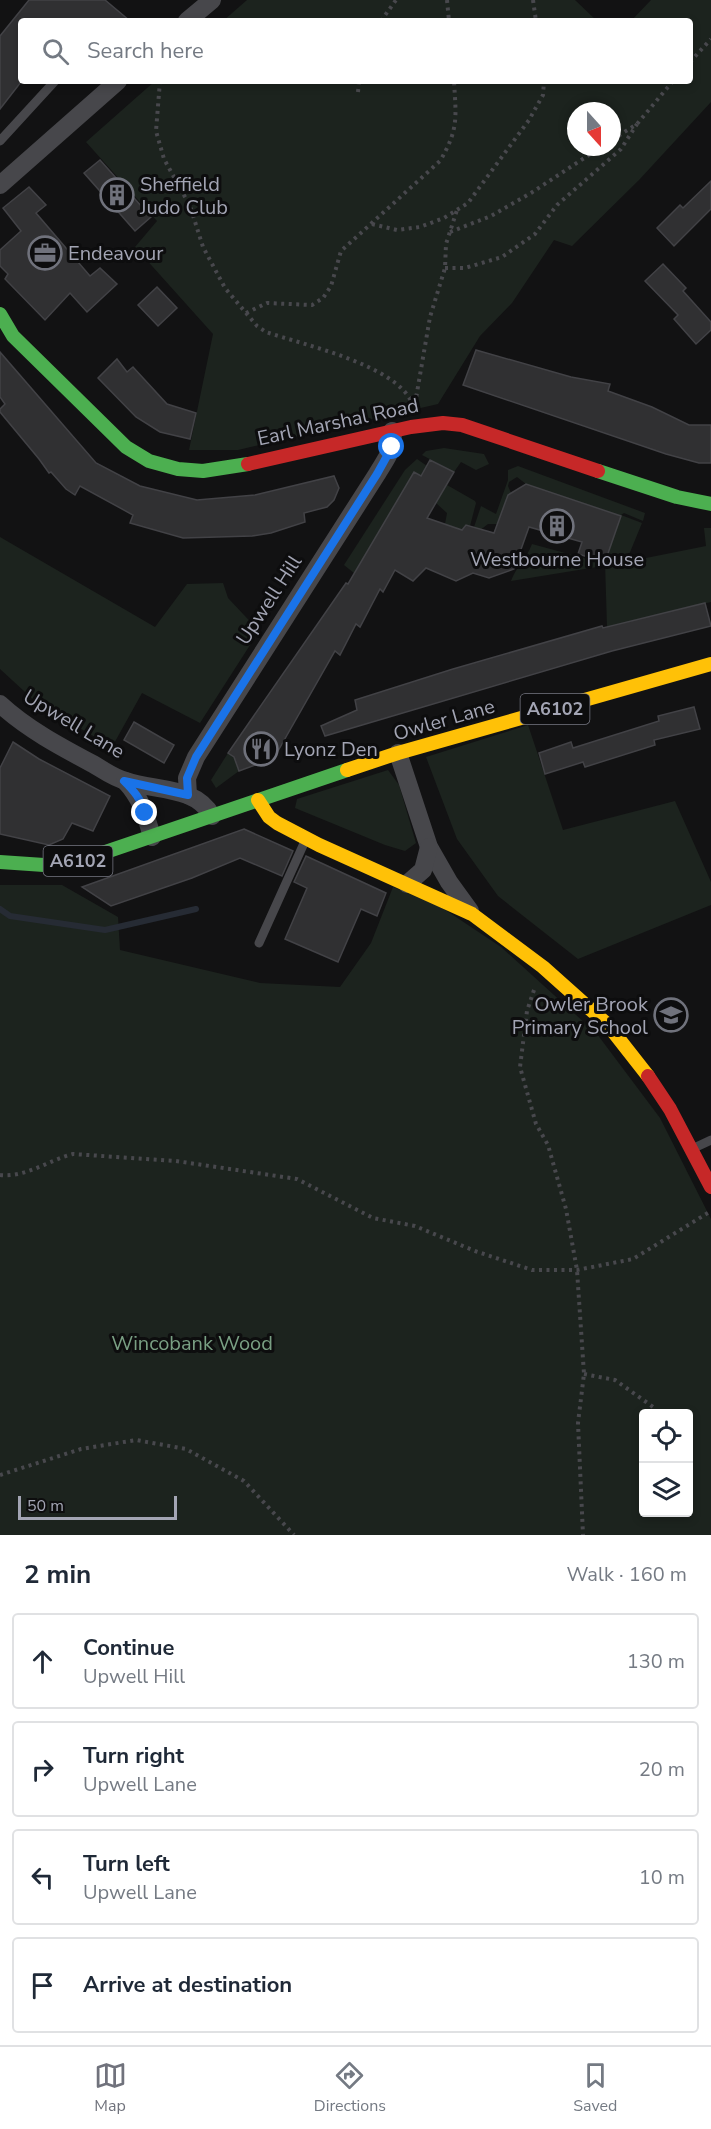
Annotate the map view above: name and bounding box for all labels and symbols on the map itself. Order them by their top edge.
north arrow [567,102,621,156]
place label: Sheffield Judo Club [139,171,228,221]
building icon: Sheffield Judo Club [99,177,135,213]
office icon: Endeavour [27,235,63,271]
place label: Endeavour [68,240,163,267]
street label: Earl Marshal Road [255,392,421,452]
route start [378,433,404,459]
building icon: Westbourne House [539,508,575,544]
place label: Westbourne House [470,546,644,573]
street label: Upwell Hill [230,550,308,650]
street label: Upwell Lane [18,683,130,765]
street label: Owler Lane [390,693,498,747]
road number: A6102 [520,694,590,724]
restaurant icon: Lyonz Den [243,731,279,767]
place label: Lyonz Den [284,736,378,763]
route end [131,799,157,825]
road number: A6102 [44,846,112,876]
place label: Owler Brook Primary School [512,991,649,1041]
school or university icon: Owler Brook Primary School [653,997,689,1033]
park label: Wincobank Wood [111,1330,273,1357]
scale bar [18,1493,177,1520]

